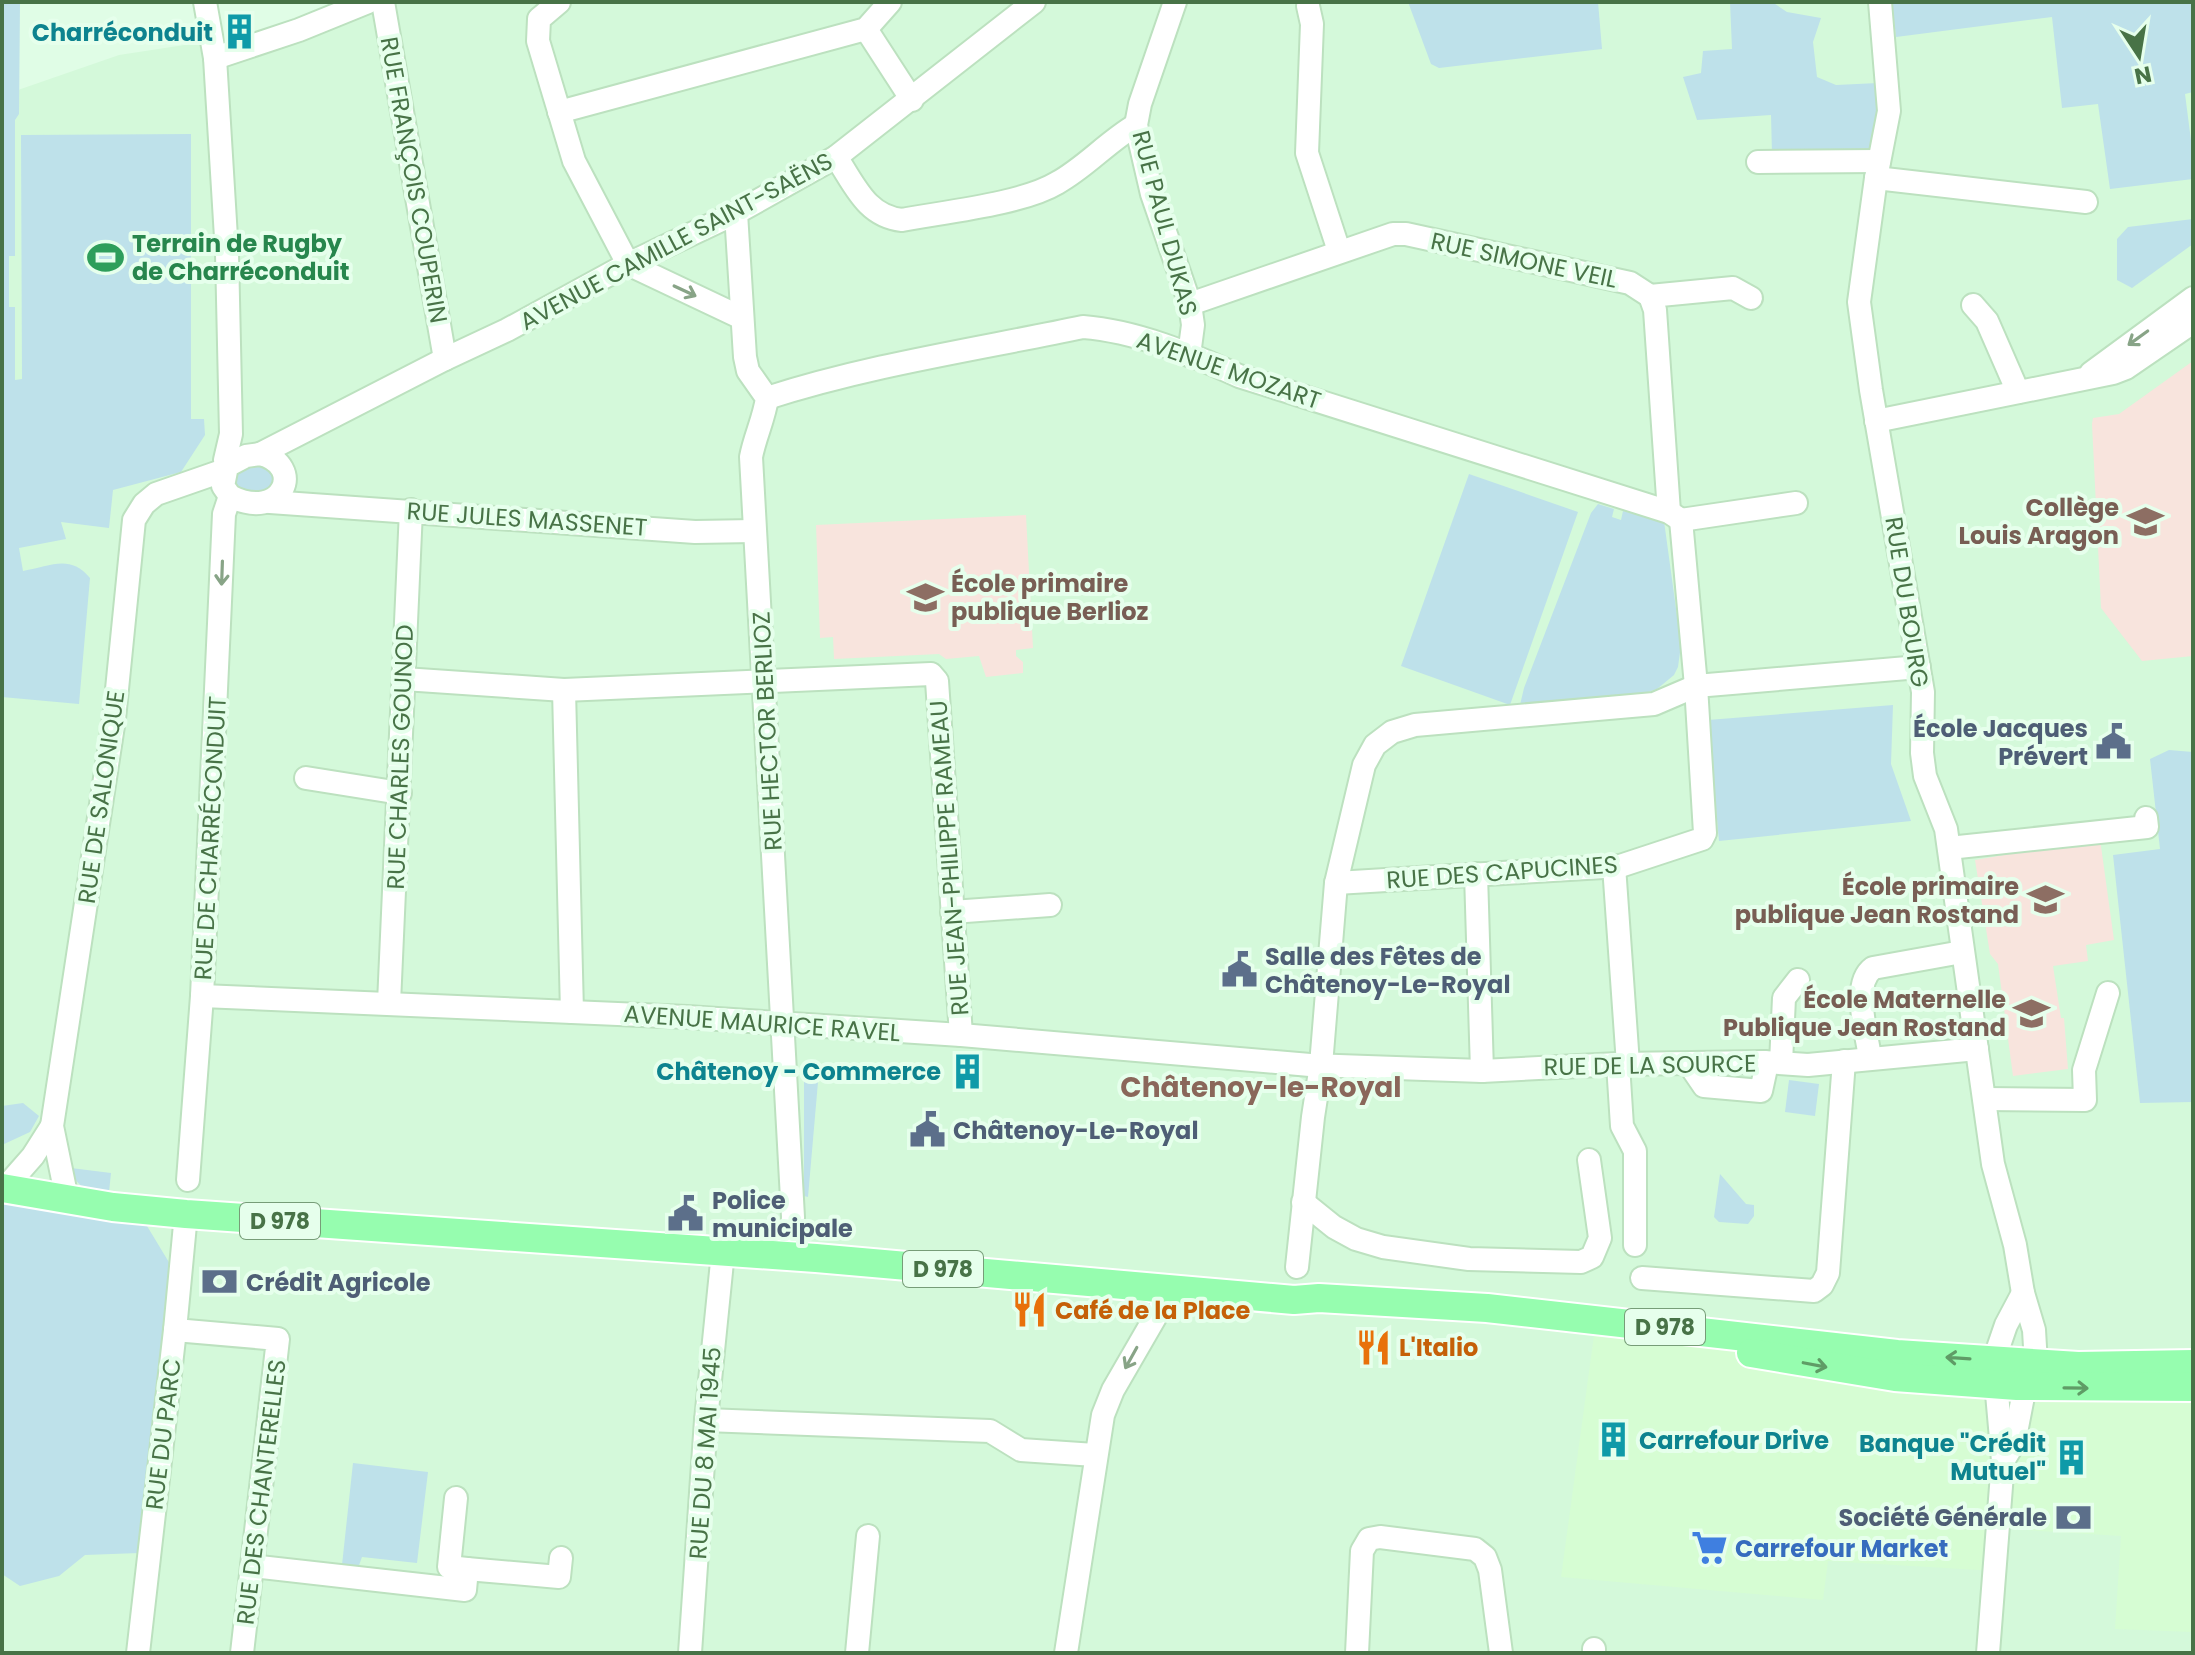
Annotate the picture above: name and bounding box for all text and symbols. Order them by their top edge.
building icon: Charréconduit [220,13,258,51]
place label: Charréconduit [32,16,213,49]
north arrow [2099,16,2179,96]
street label: RUE FRANÇOIS COUPERIN [373,34,455,326]
text: N [2132,58,2154,92]
street label: RUE PAUL DUKAS [1124,127,1206,319]
street label: AVENUE CAMILLE SAINT-SAËNS [514,144,838,338]
street label: RUE SIMONE VEIL [1428,224,1620,296]
place label: Terrain de Rugby de Charréconduit [132,227,350,288]
sports icon: Terrain de Rugby de Charréconduit [87,238,125,276]
one-way arrow [673,284,697,299]
street label: AVENUE MOZART [1132,323,1326,417]
one-way arrow [2127,329,2149,346]
place label: Collège Louis Aragon [1959,491,2119,552]
street label: RUE JULES MASSENET [406,494,648,544]
school or university icon: Collège Louis Aragon [2126,502,2164,540]
street label: RUE DU BOURG [1877,514,1937,690]
one-way arrow [214,559,229,586]
place label: École primaire publique Berlioz [951,567,1149,628]
school or university icon: École primaire publique Berlioz [906,578,944,616]
street label: RUE HECTOR BERLIOZ [744,611,790,851]
street label: RUE CHARLES GOUNOD [379,624,421,890]
street label: RUE DE SALONIQUE [70,688,132,906]
street label: RUE DE CHARRÉCONDUIT [186,695,234,981]
street label: RUE JEAN-PHILIPPE RAMEAU [922,699,976,1017]
place label: École Jacques Prévert [1913,712,2088,773]
public building icon: École Jacques Prévert [2095,723,2133,761]
street label: RUE DES CAPUCINES [1385,847,1619,897]
place label: École primaire publique Jean Rostand [1735,870,2019,931]
school or university icon: École primaire publique Jean Rostand [2026,881,2064,919]
place label: Salle des Fêtes de Châtenoy-Le-Royal [1265,940,1510,1001]
public building icon: Salle des Fêtes de Châtenoy-Le-Royal [1220,951,1258,989]
place label: École Maternelle Publique Jean Rostand [1723,983,2006,1044]
school or university icon: École Maternelle Publique Jean Rostand [2013,994,2051,1032]
street label: AVENUE MAURICE RAVEL [623,997,901,1049]
street label: RUE DE LA SOURCE [1543,1047,1757,1083]
building icon: Châtenoy - Commerce [948,1052,986,1090]
place label: Châtenoy - Commerce [656,1055,941,1088]
district label: Châtenoy-le-Royal [1120,1068,1402,1107]
public building icon: Châtenoy-Le-Royal [908,1111,946,1149]
place label: Châtenoy-Le-Royal [953,1114,1198,1147]
place label: Police municipale [712,1184,853,1245]
public building icon: Police municipale [667,1195,705,1233]
road number: D 978 [240,1203,320,1239]
road number: D 978 [903,1251,983,1287]
bank icon: Crédit Agricole [201,1263,239,1301]
place label: Crédit Agricole [246,1266,431,1299]
restaurant icon: Café de la Place [1010,1291,1048,1329]
place label: Café de la Place [1055,1294,1251,1327]
road number: D 978 [1625,1309,1705,1345]
restaurant icon: L'Italio [1354,1328,1392,1366]
place label: L'Italio [1399,1331,1478,1364]
one-way arrow [1123,1345,1138,1369]
street label: RUE DU 8 MAI 1945 [681,1346,729,1560]
one-way arrow [1945,1350,1972,1365]
street label: RUE DU PARC [137,1356,189,1512]
street label: RUE DES CHANTERELLES [228,1358,294,1626]
one-way arrow [1801,1358,1827,1373]
one-way arrow [2062,1380,2089,1396]
building icon: Carrefour Drive [1594,1421,1632,1459]
place label: Carrefour Drive [1639,1424,1829,1457]
place label: Banque "Crédit Mutuel" [1859,1427,2046,1488]
building icon: Banque "Crédit Mutuel" [2053,1438,2091,1476]
bank icon: Société Générale [2054,1498,2092,1536]
place label: Société Générale [1838,1501,2047,1534]
supermarket icon: Carrefour Market [1690,1529,1728,1567]
place label: Carrefour Market [1735,1532,1948,1565]

